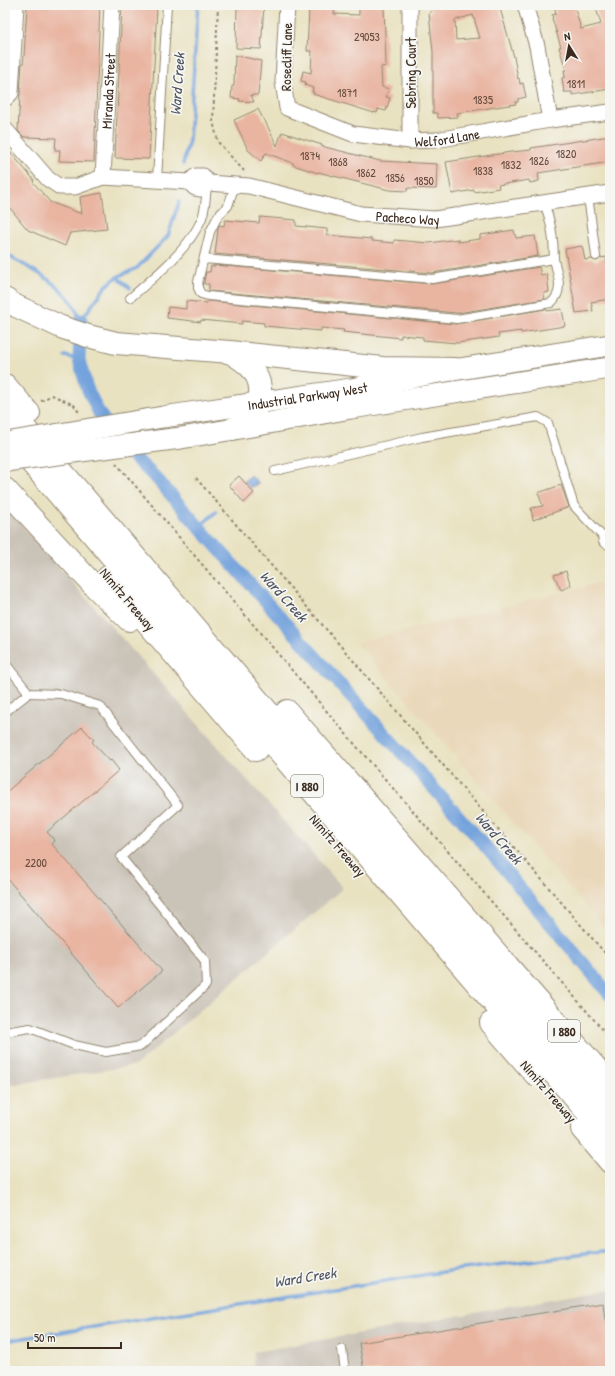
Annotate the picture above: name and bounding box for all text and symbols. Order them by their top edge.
street label: Rosecliff Lane [276,22,296,91]
north arrow [549,26,589,66]
house number: 29053 [354,28,380,45]
text: N [563,29,571,44]
street label: Sebring Court [401,37,421,109]
water label: Ward Creek [164,50,190,116]
street label: Miranda Street [96,53,119,129]
house number: 1811 [567,75,585,92]
house number: 1871 [337,84,357,101]
house number: 1835 [473,91,493,108]
street label: Welford Lane [414,123,481,150]
house number: 1820 [556,145,576,162]
house number: 1874 [300,147,320,164]
house number: 1826 [529,152,549,169]
house number: 1868 [328,153,348,170]
house number: 1832 [501,156,522,173]
house number: 1838 [473,162,493,179]
house number: 1862 [356,164,376,181]
house number: 1856 [385,169,405,186]
house number: 1850 [414,172,434,189]
street label: Pacheco Way [375,206,441,230]
street label: Industrial Parkway West [246,377,369,414]
street label: Nimitz Freeway [95,563,160,635]
water label: Ward Creek [255,566,314,628]
road number: I 880 [291,775,323,797]
water label: Ward Creek [471,808,529,870]
street label: Nimitz Freeway [305,810,370,881]
house number: 2200 [25,854,47,871]
road number: I 880 [548,1020,580,1042]
street label: Nimitz Freeway [516,1056,581,1127]
water label: Ward Creek [273,1261,339,1292]
scale bar [28,1324,121,1350]
text: 50 m [34,1329,55,1346]

